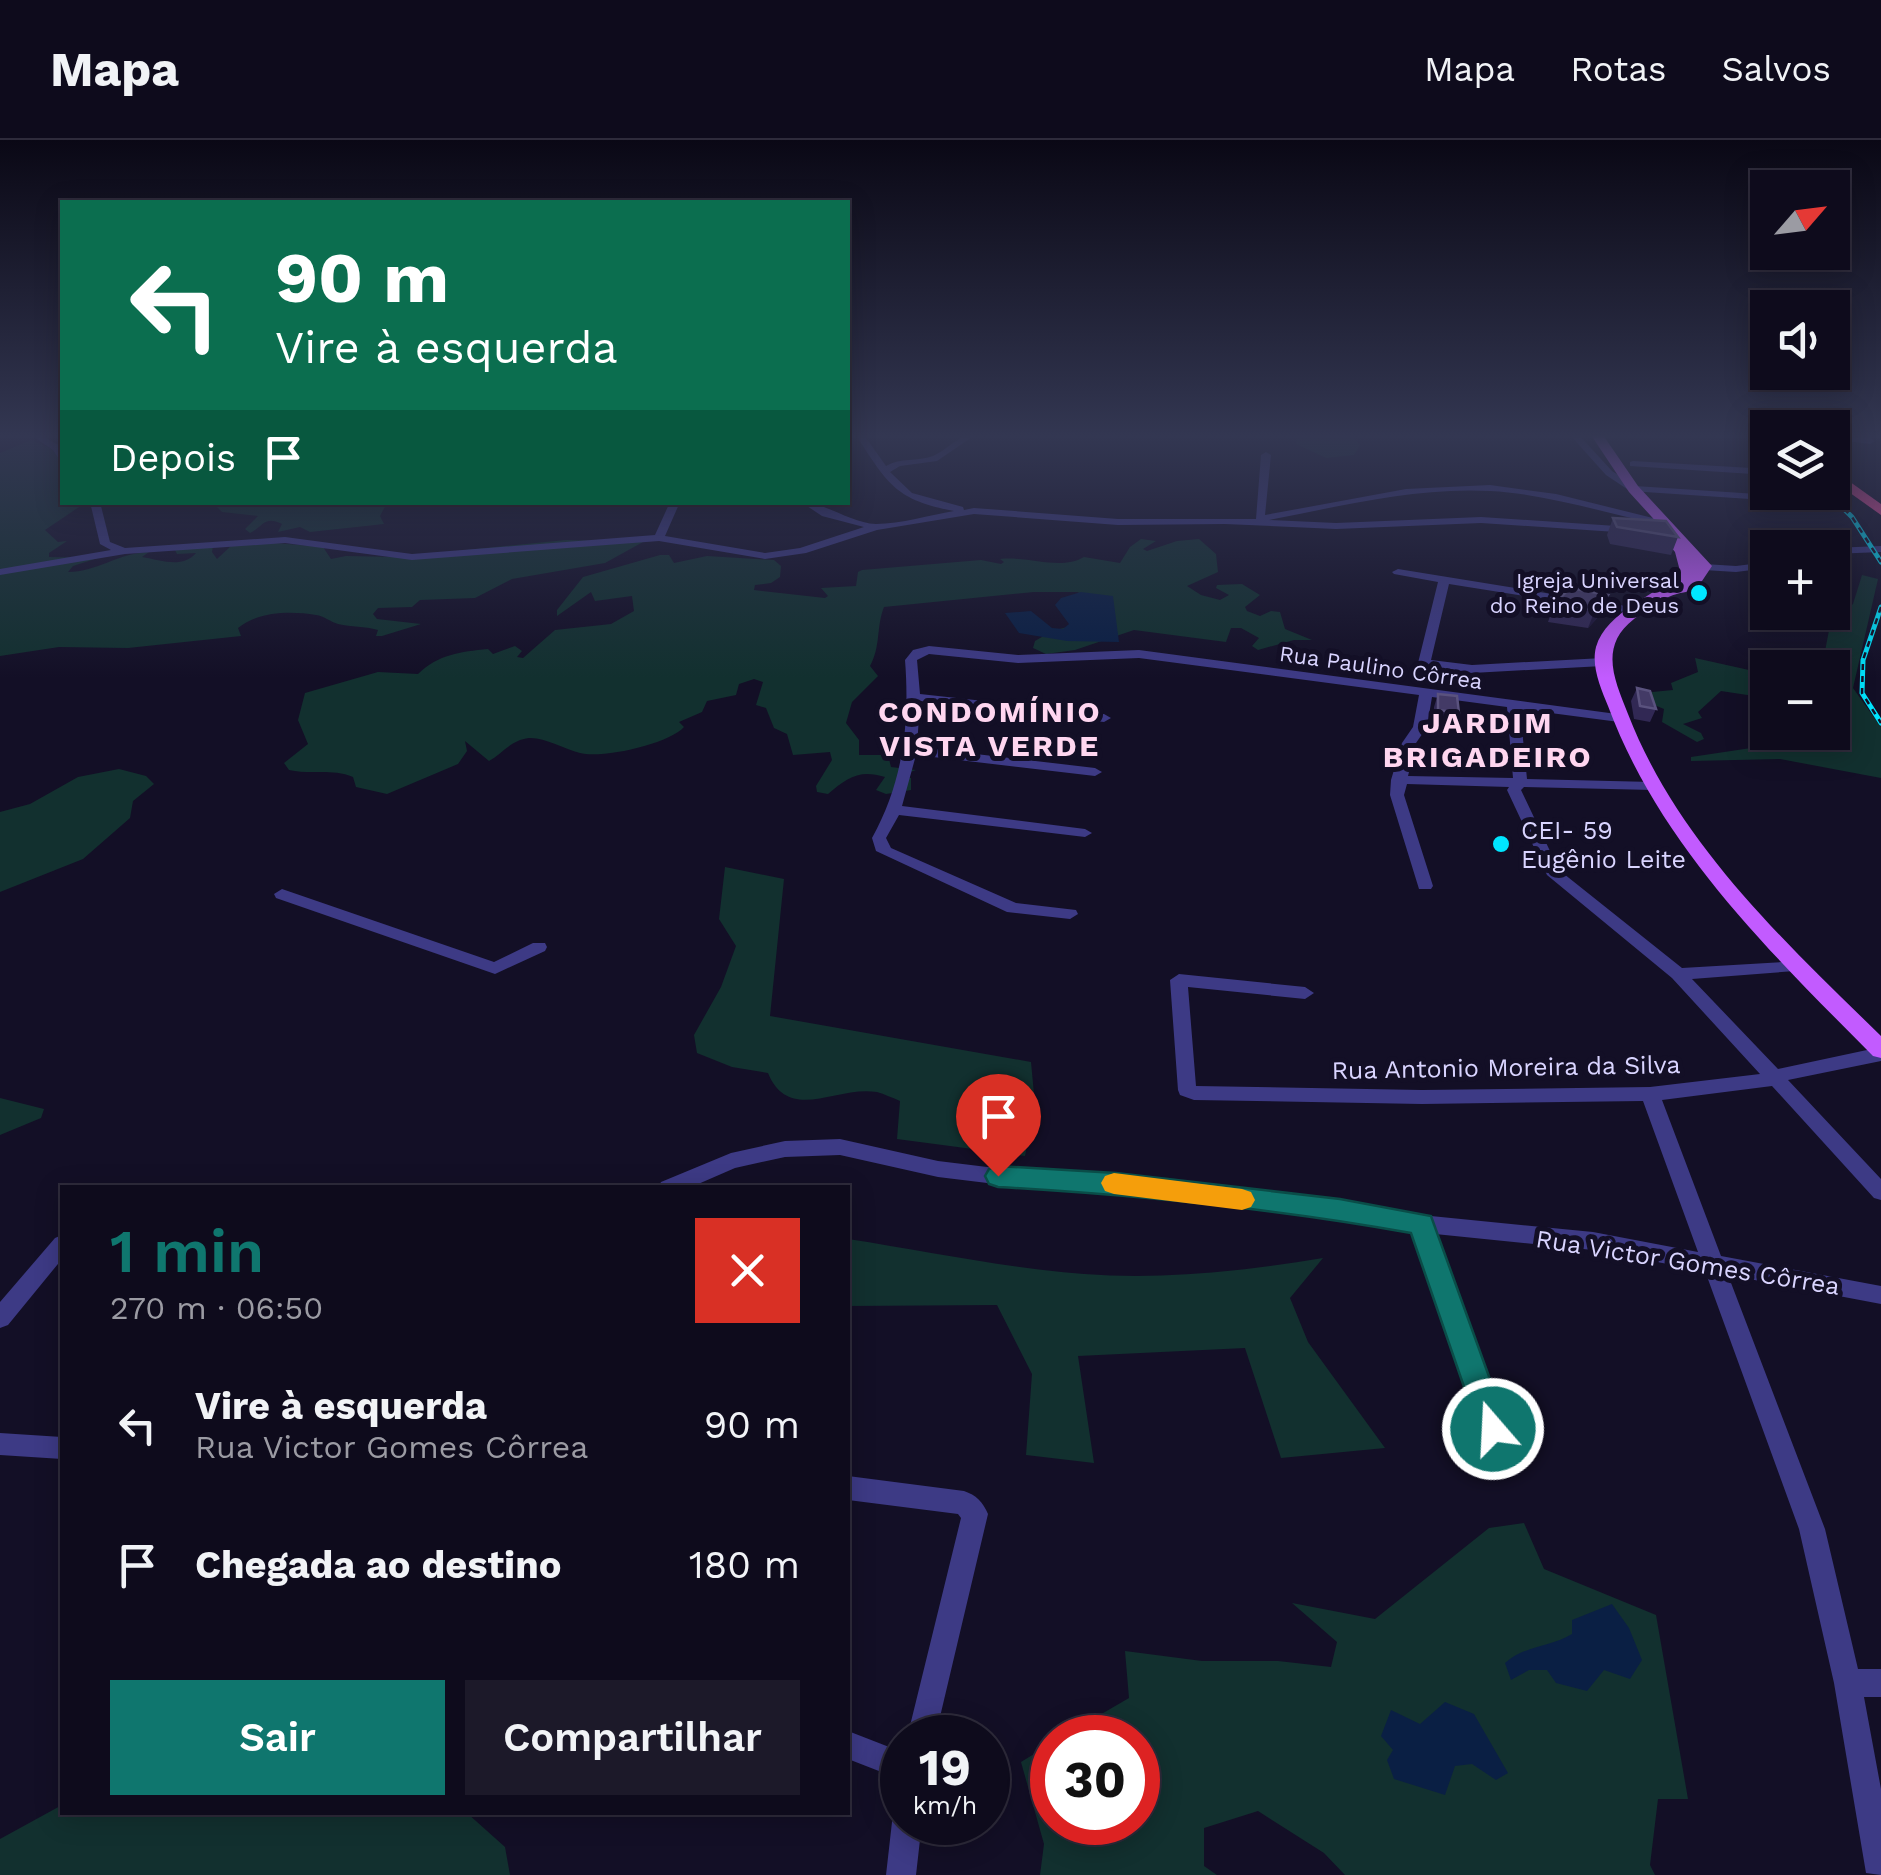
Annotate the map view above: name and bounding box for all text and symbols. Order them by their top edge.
text: Mapa [50,41,179,98]
text: Mapa [1424,48,1515,90]
text: Rotas [1570,48,1666,90]
text: Salvos [1721,48,1831,90]
north arrow [1750,170,1850,270]
map controls [1750,170,1850,750]
text: 90 m [275,237,449,319]
icon: left [110,240,240,370]
button: sound [1750,290,1850,390]
text: Vire à esquerda [275,321,618,374]
button: layers [1750,410,1850,510]
icon: arrive [256,430,311,485]
text: Depois [110,436,236,480]
button: + [1750,530,1850,630]
place label: Igreja Universal do Reino de Deus [1490,568,1679,618]
marker: Igreja Universal do Reino de Deus [1688,582,1710,604]
street label: Rua Paulino Côrrea [1278,641,1484,694]
button: − [1750,650,1850,750]
district label: CONDOMÍNIO VISTA VERDE [878,694,1102,763]
district label: JARDIM BRIGADEIRO [1383,705,1593,774]
place label: CEI- 59 Eugênio Leite [1521,816,1686,874]
marker: CEI- 59 Eugênio Leite [1490,833,1512,855]
street label: Rua Antonio Moreira da Silva [1331,1050,1681,1085]
pin [956,1074,1041,1177]
icon: arrive [971,1089,1026,1144]
text: 1 min [110,1216,264,1287]
button: close [695,1218,800,1323]
street label: Rua Victor Gomes Côrrea [1534,1224,1842,1301]
text: 270 m · 06:50 [110,1289,323,1327]
position arrow [1441,1377,1545,1481]
text: Vire à esquerda [195,1384,487,1428]
icon: left [110,1398,165,1453]
text: 90 m [704,1403,800,1447]
text: Rua Victor Gomes Côrrea [195,1428,588,1466]
icon: arrive [110,1538,165,1593]
text: Chegada ao destino [195,1543,562,1587]
text: 180 m [689,1543,800,1587]
button: Sair [110,1680,445,1795]
button: Compartilhar [465,1680,800,1795]
speed limit sign: 30 [1030,1715,1160,1845]
text: 19 [919,1738,971,1797]
text: km/h [913,1791,977,1820]

